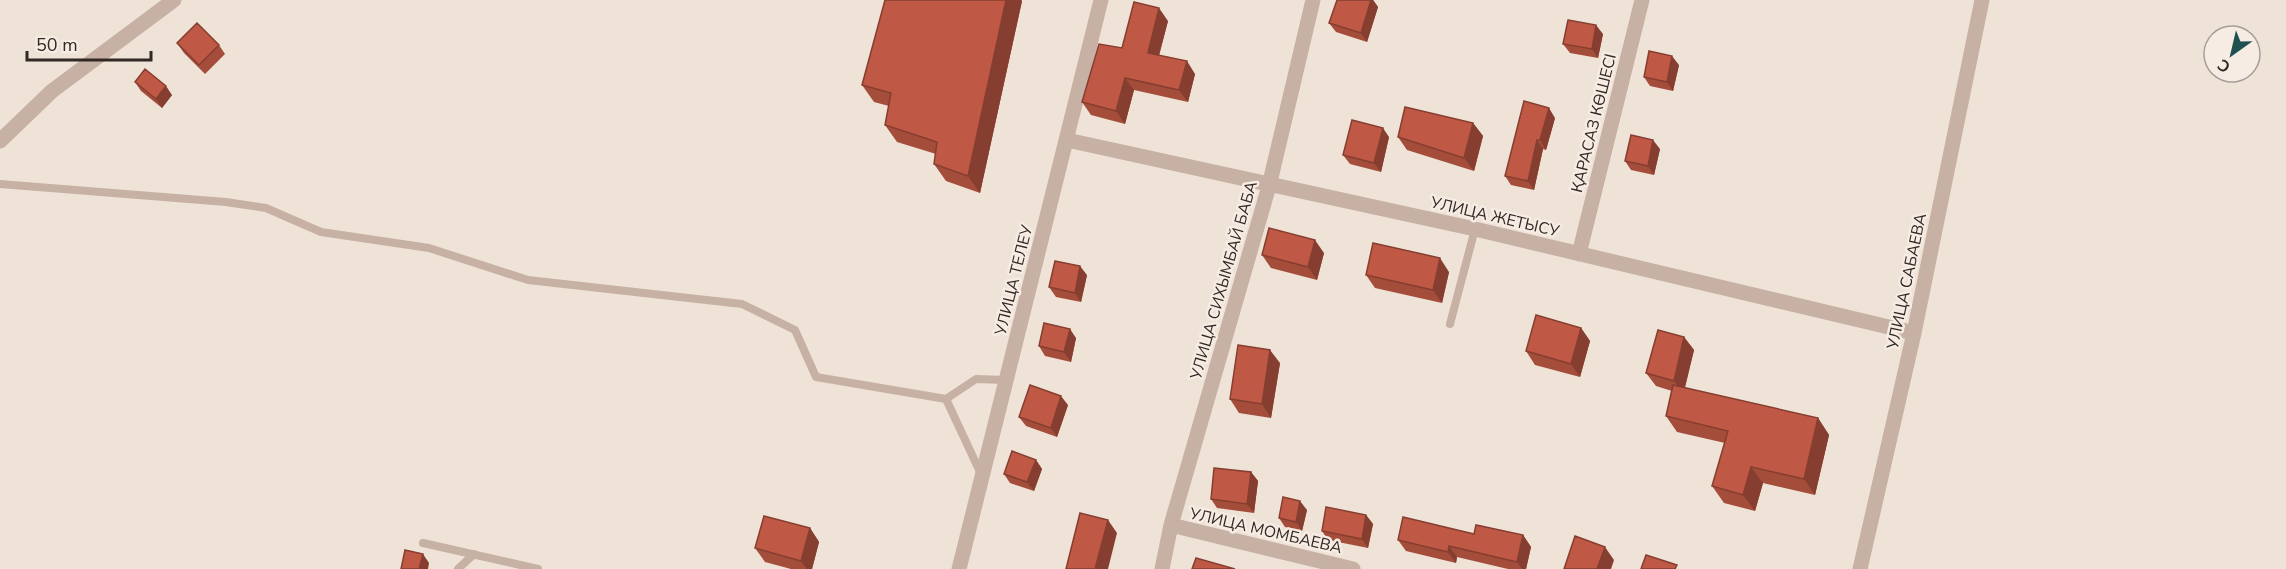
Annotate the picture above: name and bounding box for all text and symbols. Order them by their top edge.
scale bar [27,24,152,62]
north arrow [2202,24,2262,84]
text: 50 m [36,33,78,57]
street label: ҚАРАСАЗ КӨШЕСІ [1566,51,1622,195]
text: С [2213,53,2235,78]
street label: УЛИЦА СИХЫМБАЙ БАБА [1185,178,1263,383]
street label: УЛИЦА ЖЕТЫСУ [1427,191,1562,243]
street label: УЛИЦА САБАЕВА [1882,211,1932,352]
street label: УЛИЦА ТЕЛЕУ [989,222,1038,339]
street label: УЛИЦА МОМБАЕВА [1186,502,1345,559]

